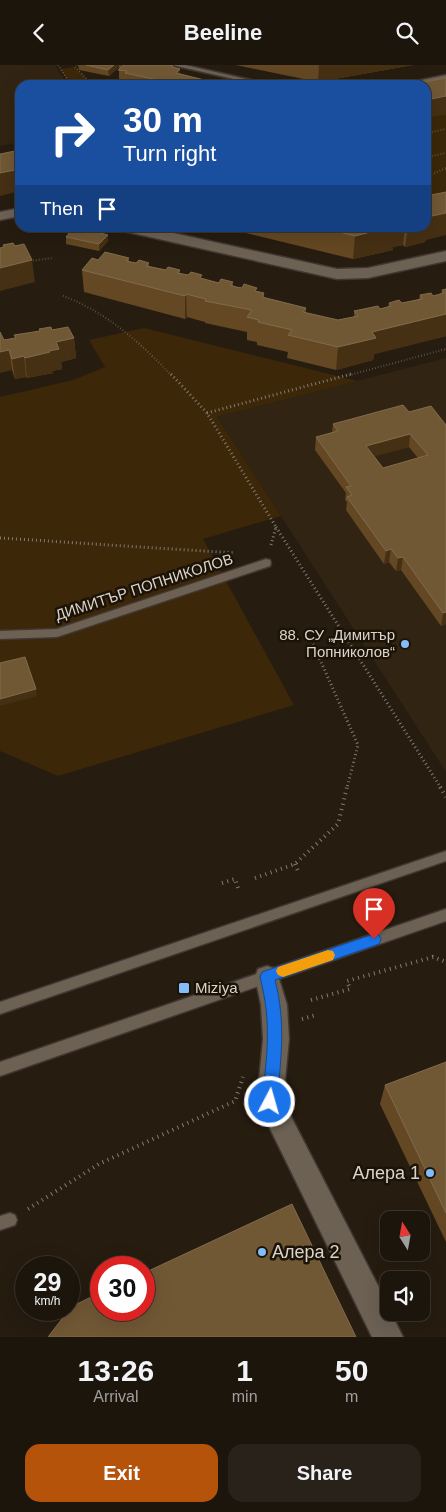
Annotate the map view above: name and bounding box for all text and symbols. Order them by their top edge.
icon: back [25,19,53,47]
icon: search [393,19,421,47]
text: Beeline [184,20,262,45]
icon: right [40,100,105,165]
text: 30 m [123,100,203,139]
text: Turn right [123,141,216,166]
icon: arrive [93,195,121,223]
text: Then [40,198,83,219]
street label: ДИМИТЪР ПОПНИКОЛОВ [53,550,235,623]
place label: 88. СУ „Димитър Попниколов“ [279,626,395,660]
marker: 88. СУ „Димитър Попниколов“ [399,638,411,650]
pin [353,888,395,939]
icon: arrive [360,895,388,923]
place label: Miziya [195,979,238,996]
marker: Miziya [177,981,191,995]
position arrow [243,1075,295,1127]
place label: Алера 1 [352,1163,420,1183]
marker: Алера 1 [424,1167,436,1179]
north arrow [380,1211,430,1261]
map controls [380,1211,430,1321]
place label: Алера 2 [272,1242,340,1262]
marker: Алера 2 [256,1246,268,1258]
speed limit sign: 30 [90,1256,155,1321]
text: 29 [34,1268,61,1296]
button: sound [380,1271,430,1321]
text: km/h [34,1294,61,1308]
text: 13:26 [78,1354,154,1387]
text: 1 [236,1354,253,1387]
text: 50 [335,1354,368,1387]
text: Arrival [93,1388,139,1405]
text: min [232,1388,258,1405]
text: m [345,1388,358,1405]
button: Exit [25,1444,218,1502]
button: Share [228,1444,421,1502]

